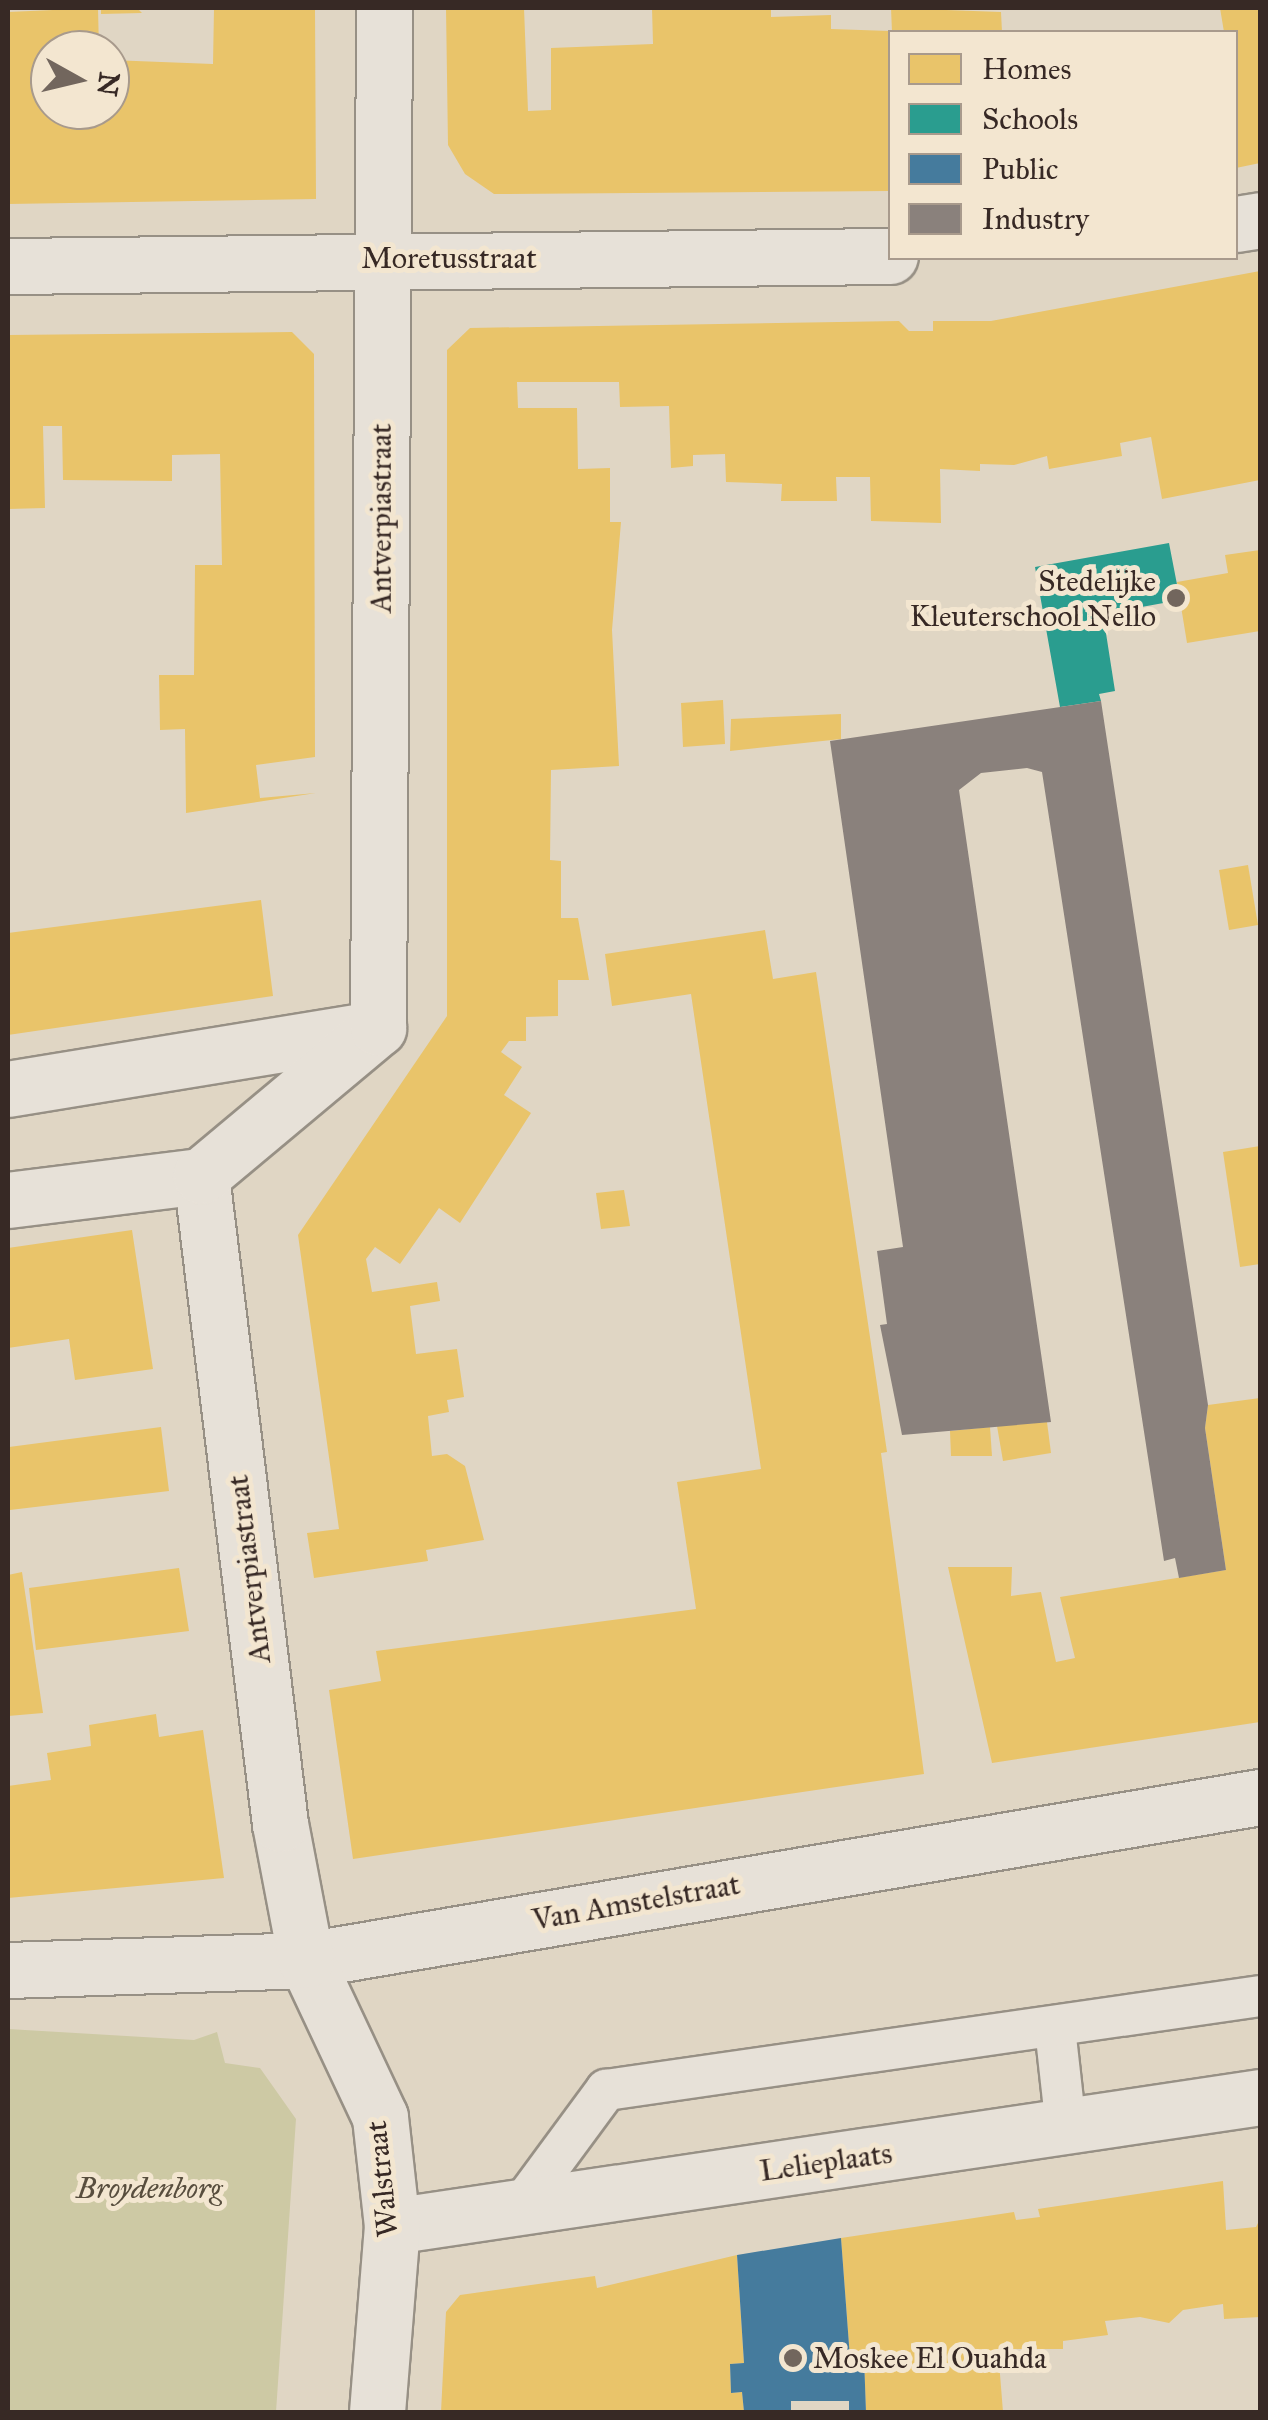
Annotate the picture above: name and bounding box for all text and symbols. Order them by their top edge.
north arrow [30,30,130,130]
legend [888,30,1238,260]
text: Homes [982,51,1071,87]
text: N [89,70,127,98]
text: Schools [982,101,1078,137]
text: Public [982,151,1058,187]
text: Industry [982,201,1089,237]
street label: Moretusstraat [361,240,537,276]
street label: Antverpiastraat [363,423,399,613]
place label: Stedelijke Kleuterschool Nello [910,563,1156,634]
marker: Stedelijke Kleuterschool Nello [1165,587,1187,609]
street label: Antverpiastraat [220,1473,278,1665]
street label: Van Amstelstraat [529,1866,743,1938]
street label: Walstraat [358,2119,406,2239]
street label: Lelieplaats [758,2135,894,2189]
park label: Broydenborg [76,2170,222,2206]
place label: Moskee El Ouahda [813,2340,1047,2376]
marker: Moskee El Ouahda [782,2347,804,2369]

